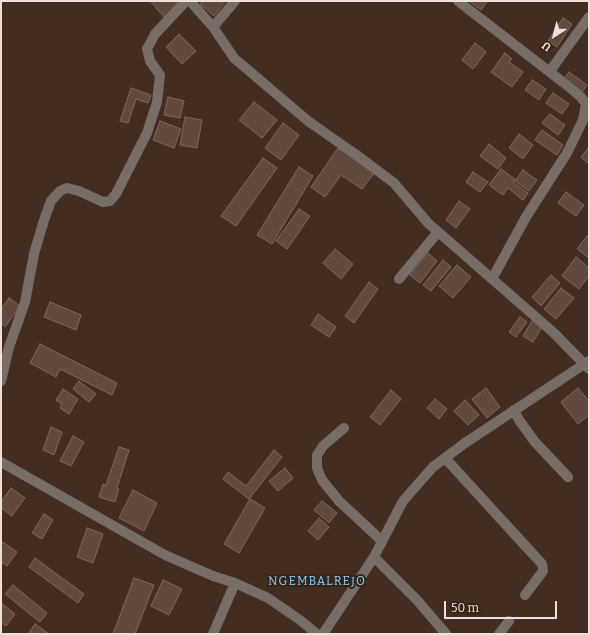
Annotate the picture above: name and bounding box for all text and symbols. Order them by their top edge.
north arrow [534,16,574,56]
text: U [540,38,554,54]
district label: NGEMBALREJO [268,575,366,589]
scale bar [446,593,559,619]
text: 50 m [451,601,479,615]

